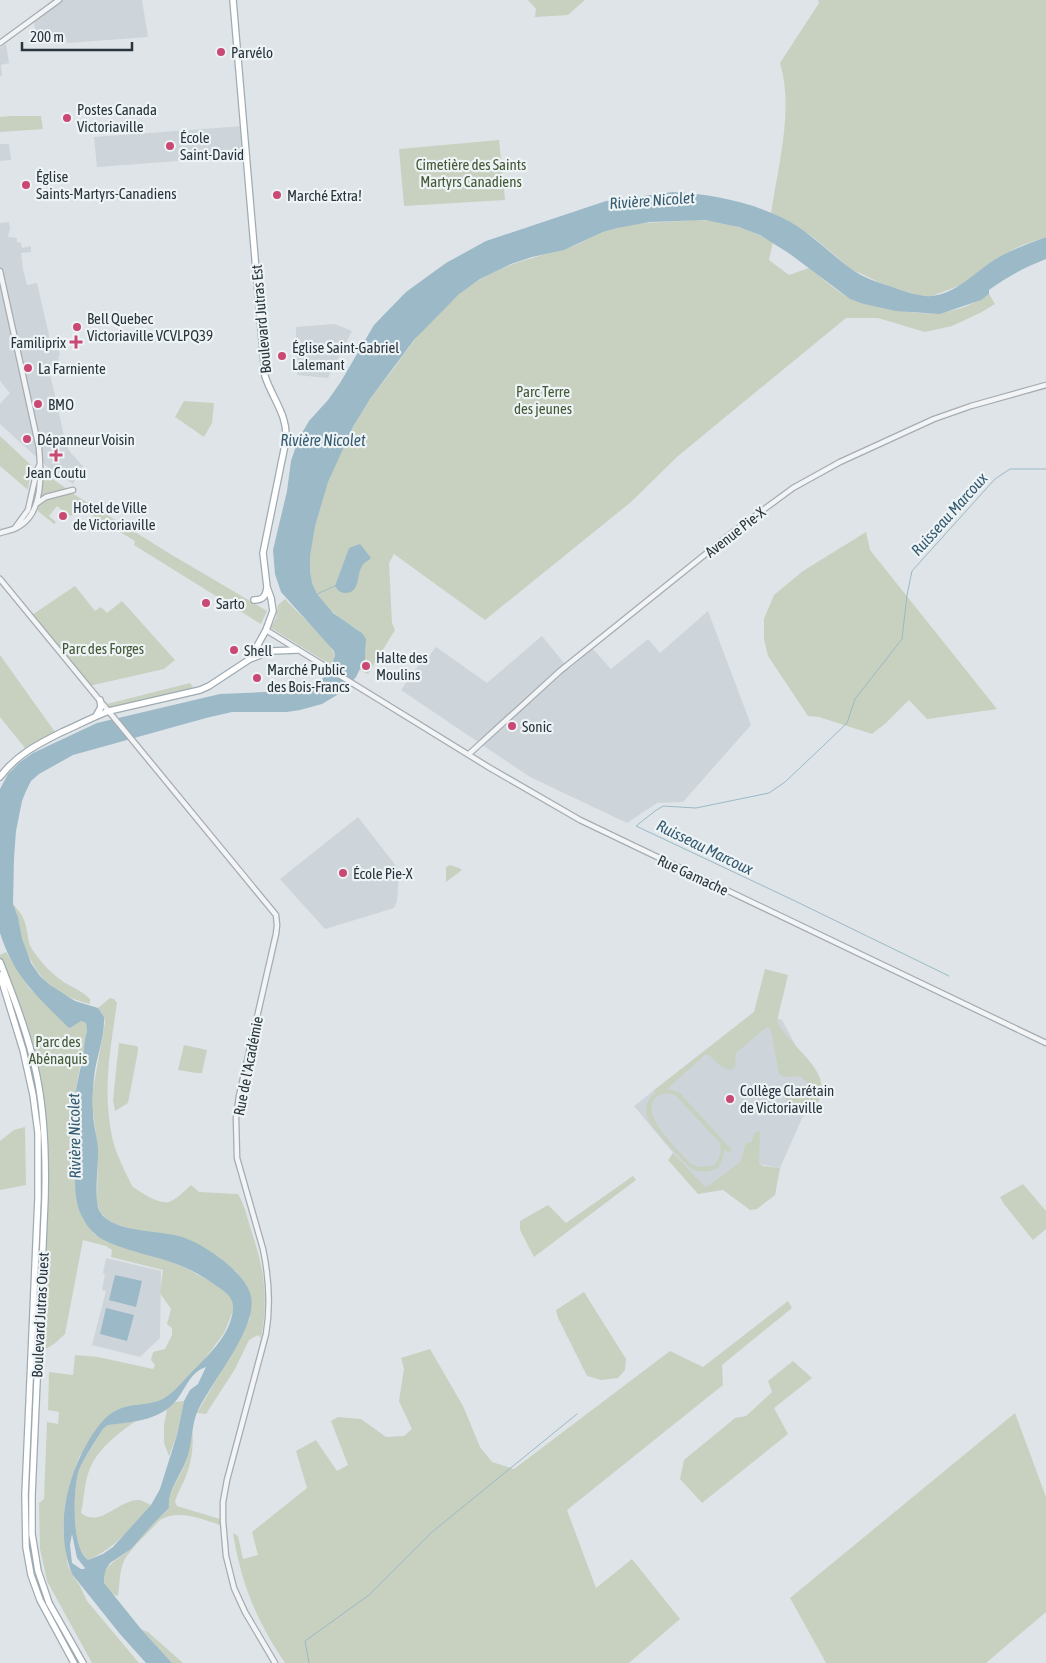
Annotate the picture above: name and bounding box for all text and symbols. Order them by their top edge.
scale bar [22,20,132,52]
text: 200 m [30,28,64,45]
place label: Parvélo [231,44,273,61]
marker: Parvélo [215,46,227,58]
place label: Postes Canada Victoriaville [77,101,157,135]
marker: Postes Canada Victoriaville [61,112,73,124]
place label: École Saint-David [180,129,244,163]
marker: École Saint-David [164,140,176,152]
park label: Cimetière des Saints Martyrs Canadiens [416,156,526,190]
place label: Église Saints-Martyrs-Canadiens [36,168,177,202]
marker: Église Saints-Martyrs-Canadiens [20,179,32,191]
place label: Marché Extra! [287,187,362,204]
water label: Rivière Nicolet [609,188,696,212]
marker: Marché Extra! [271,189,283,201]
street label: Boulevard Jutras Est [248,264,274,374]
place label: Bell Quebec Victoriaville VCVLPQ39 [87,310,213,344]
marker: Bell Quebec Victoriaville VCVLPQ39 [71,321,83,333]
place label: Familiprix [11,334,66,351]
marker: Familiprix [70,336,82,348]
place label: Église Saint-Gabriel Lalemant [292,339,399,373]
marker: Église Saint-Gabriel Lalemant [276,350,288,362]
place label: La Farniente [38,360,106,377]
marker: La Farniente [22,362,34,374]
park label: Parc Terre des jeunes [514,383,572,417]
place label: BMO [48,396,74,413]
marker: BMO [32,398,44,410]
place label: Dépanneur Voisin [37,431,135,448]
water label: Rivière Nicolet [280,431,366,449]
marker: Dépanneur Voisin [21,433,33,445]
marker: Jean Coutu [50,449,62,461]
place label: Jean Coutu [26,464,86,481]
water label: Ruisseau Marcoux [907,469,991,559]
place label: Hotel de Ville de Victoriaville [73,499,156,533]
street label: Avenue Pie-X [702,503,769,561]
marker: Hotel de Ville de Victoriaville [57,510,69,522]
place label: Sarto [216,595,245,612]
marker: Sarto [200,597,212,609]
park label: Parc des Forges [62,640,144,657]
place label: Shell [244,642,272,659]
marker: Shell [228,644,240,656]
place label: Halte des Moulins [376,649,428,683]
marker: Halte des Moulins [360,660,372,672]
place label: Marché Public des Bois-Francs [267,661,350,695]
marker: Marché Public des Bois-Francs [251,672,263,684]
place label: Sonic [522,718,552,735]
marker: Sonic [506,720,518,732]
water label: Ruisseau Marcoux [654,816,757,878]
street label: Rue Gamache [655,851,731,899]
place label: École Pie-X [353,865,413,882]
marker: École Pie-X [337,867,349,879]
street label: Rue de l'Académie [230,1015,266,1117]
park label: Parc des Abénaquis [29,1033,87,1067]
place label: Collège Clarétain de Victoriaville [740,1082,834,1116]
water label: Rivière Nicolet [64,1093,84,1179]
marker: Collège Clarétain de Victoriaville [724,1093,736,1105]
street label: Boulevard Jutras Ouest [28,1252,52,1378]

